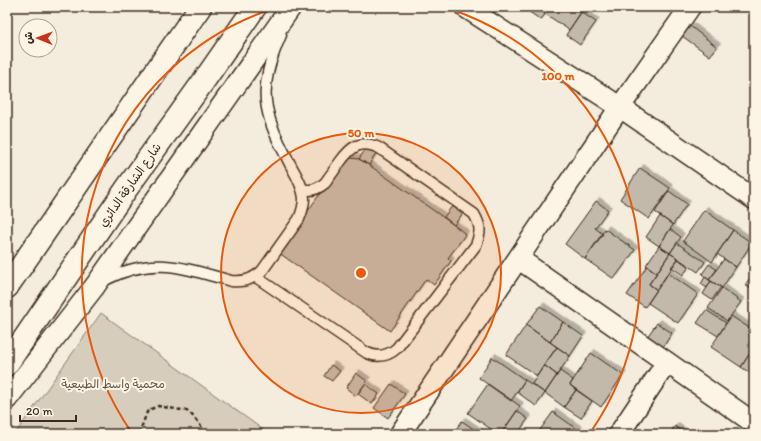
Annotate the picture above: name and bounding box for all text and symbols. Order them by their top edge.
north arrow [18,18,58,58]
text: ش [22,32,35,44]
text: 100 m [541,69,575,83]
text: 50 m [348,126,375,140]
street label: شارع الشارقة الدائري [96,140,166,231]
centre of rings [354,266,368,280]
park label: محمية واسط الطبيعية [61,377,165,392]
scale bar [20,397,76,423]
text: 20 m [26,404,53,418]

